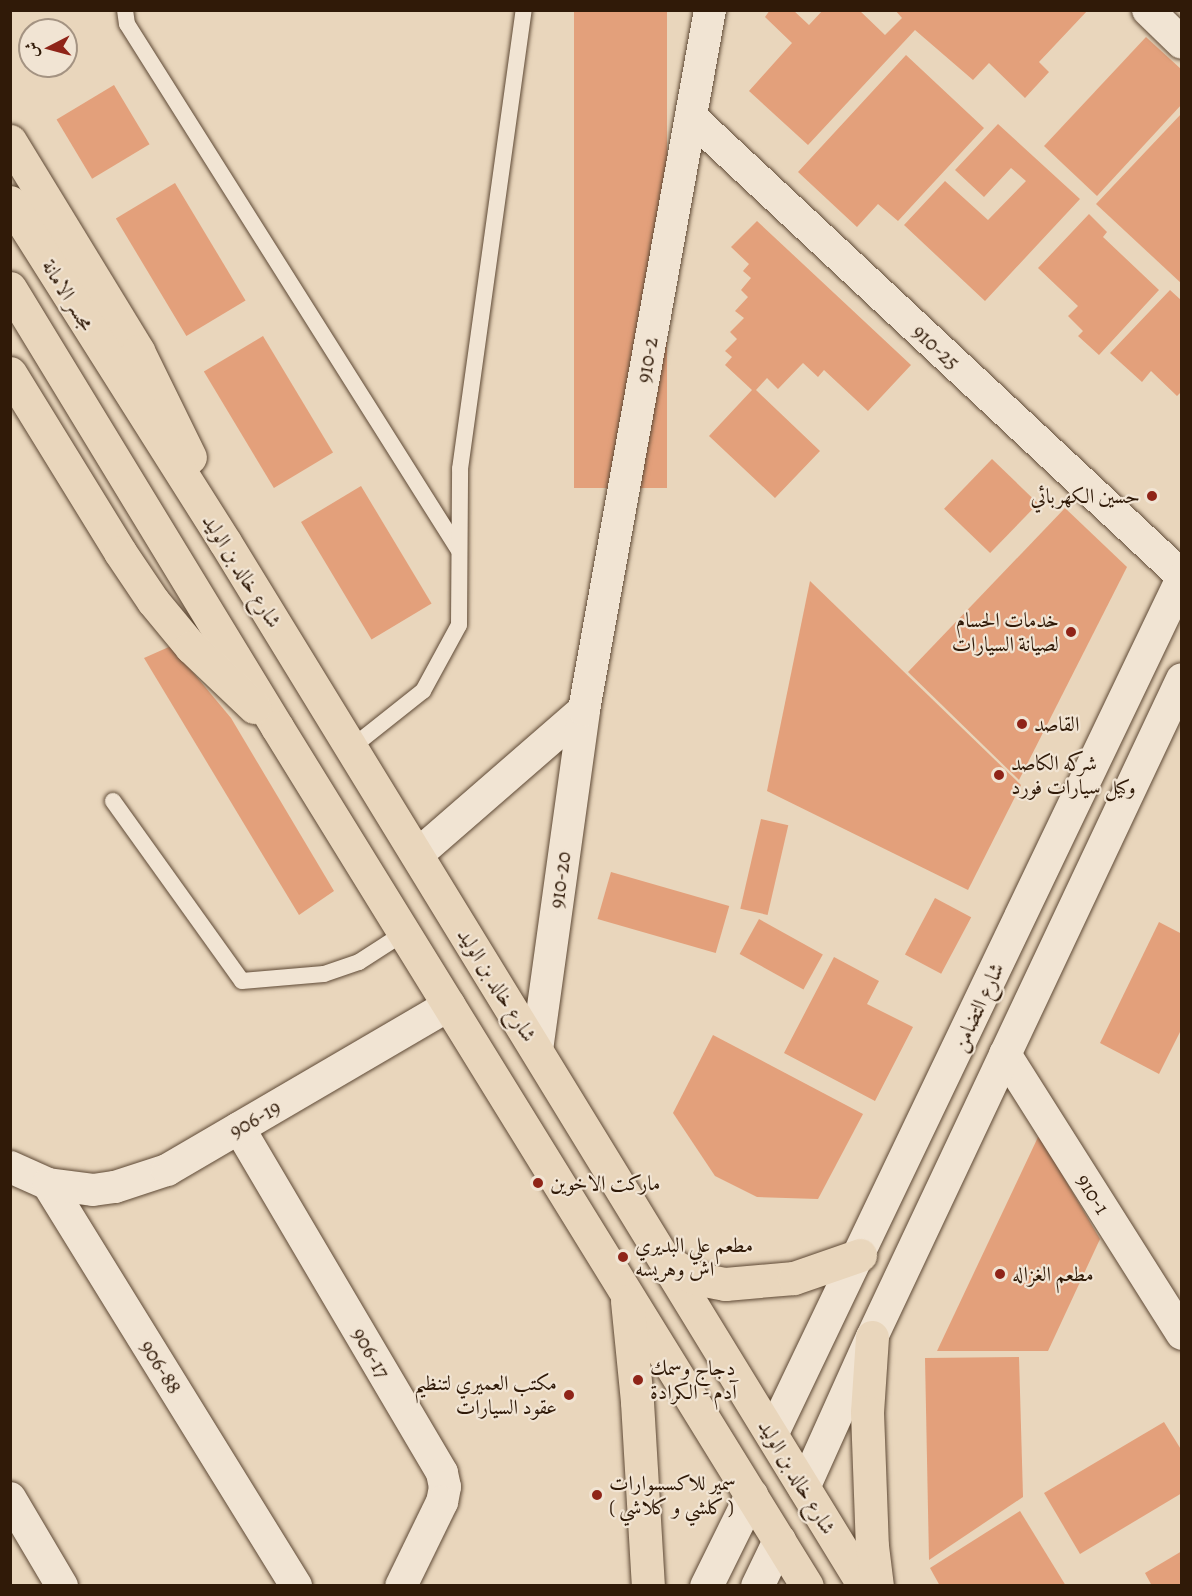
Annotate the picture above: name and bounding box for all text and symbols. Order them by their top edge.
north arrow [18,18,78,78]
text: ش [20,41,44,59]
street label: مجسر الامانة [36,255,100,335]
street label: 910-25 [907,319,965,375]
street label: 910-2 [631,335,663,385]
place label: حسين الكهربائي [1030,483,1140,509]
marker: حسين الكهربائي [1145,489,1159,503]
street label: شارع خالد بن الوليد [197,509,287,633]
place label: خدمات الحسام لصيانة السيارات [952,607,1059,657]
marker: خدمات الحسام لصيانة السيارات [1064,625,1078,639]
place label: القاصد [1034,711,1080,737]
marker: القاصد [1015,717,1029,731]
place label: شركه الكاصد وكيل سيارات فورد [1011,750,1136,800]
marker: شركه الكاصد وكيل سيارات فورد [992,768,1006,782]
street label: 910-20 [544,850,576,910]
street label: شارع خالد بن الوليد [452,923,542,1047]
street label: شارع التضامن [947,959,1009,1055]
street label: 906-19 [225,1094,285,1144]
street label: 910-1 [1071,1169,1115,1219]
place label: ماركت الاخوين [550,1170,660,1196]
marker: ماركت الاخوين [531,1176,545,1190]
place label: مطعم علي البديري اش وهريسه [635,1232,753,1282]
marker: مطعم علي البديري اش وهريسه [616,1250,630,1264]
place label: مطعم الغزاله [1012,1261,1094,1287]
marker: مطعم الغزاله [993,1267,1007,1281]
street label: 906-17 [346,1323,396,1383]
street label: 906-88 [135,1335,187,1399]
place label: دجاج وسمك آدم - الكرادة [650,1355,738,1405]
place label: مكتب العميري لتنظيم عقود السيارات [414,1370,557,1420]
marker: دجاج وسمك آدم - الكرادة [631,1373,645,1387]
marker: مكتب العميري لتنظيم عقود السيارات [562,1388,576,1402]
street label: شارع خالد بن الوليد [753,1415,841,1539]
place label: سمير للاكسسوارات ( كلشي و كلاشي ) [609,1470,736,1520]
marker: سمير للاكسسوارات ( كلشي و كلاشي ) [590,1488,604,1502]

